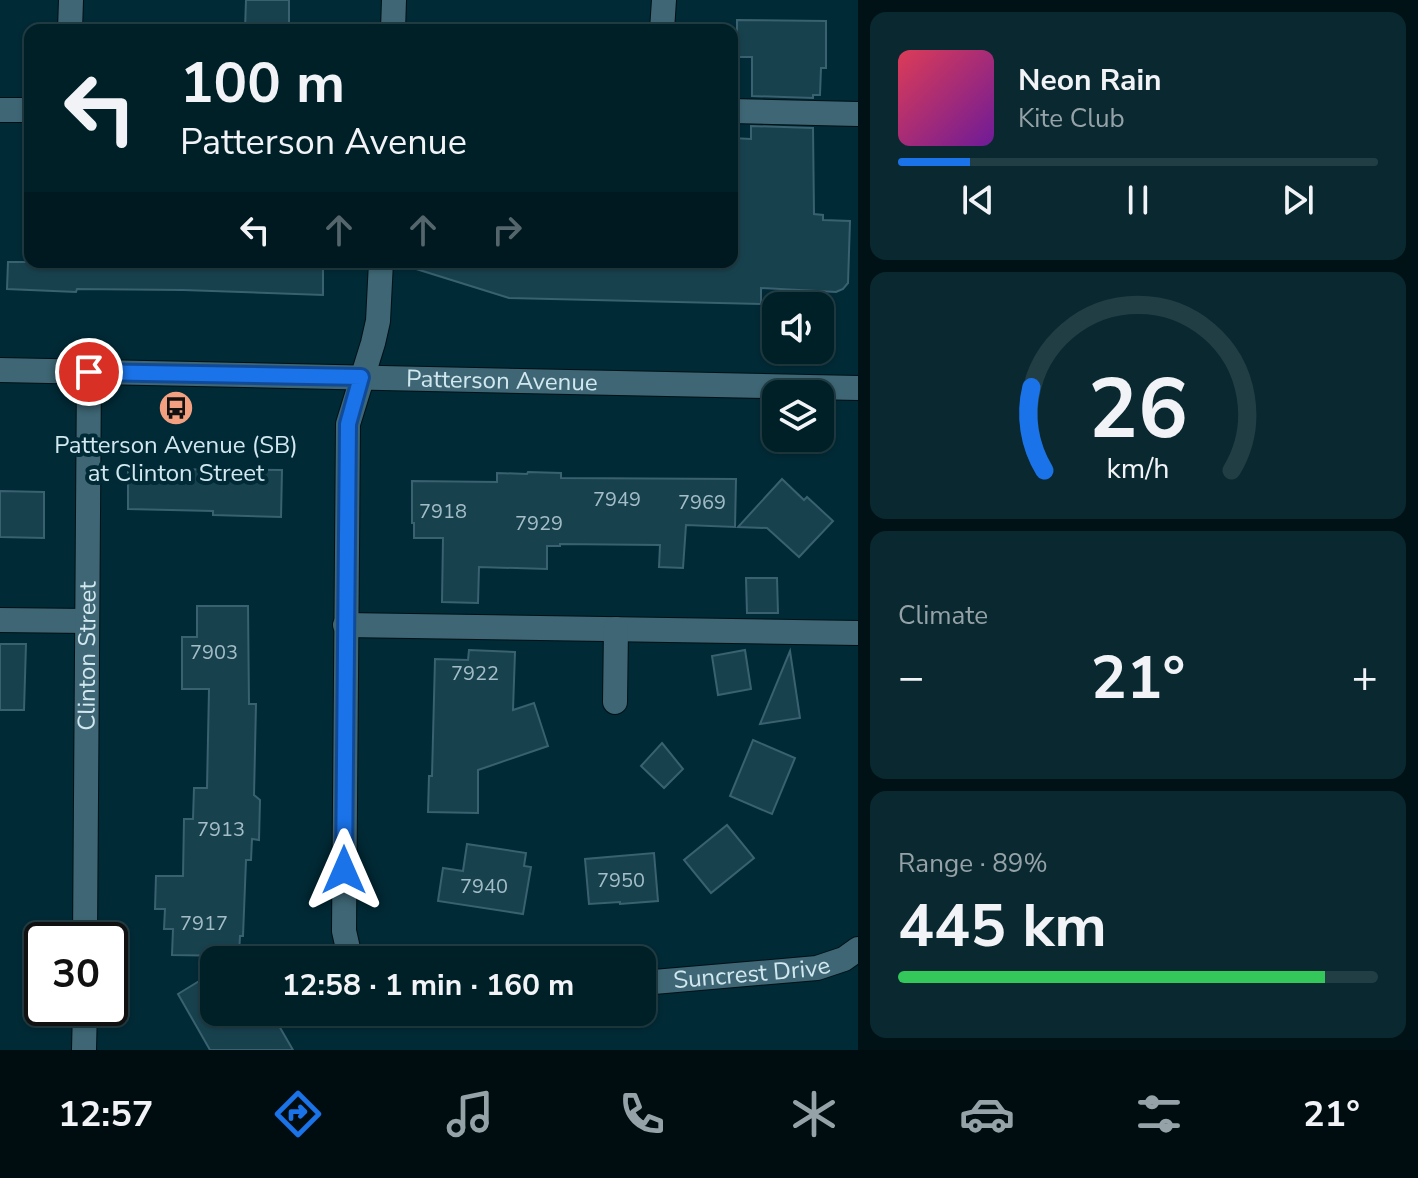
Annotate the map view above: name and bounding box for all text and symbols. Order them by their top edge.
text: 100 m [180,45,345,122]
icon: left [48,56,152,160]
text: Neon Rain [1018,60,1162,101]
text: Kite Club [1018,101,1125,136]
text: Patterson Avenue [180,118,467,167]
icon: previous [956,178,1000,222]
icon: pause [1116,178,1160,222]
icon: next [1276,178,1320,222]
icon: left [233,208,277,252]
icon: ahead [317,208,361,252]
icon: ahead [401,208,445,252]
icon: right [485,208,529,252]
map controls [762,292,834,452]
button: sound [762,292,834,364]
pin [55,338,123,406]
icon: arrive [67,350,111,394]
text: 26 [1088,353,1188,466]
street label: Patterson Avenue [406,363,598,399]
button: layers [762,380,834,452]
bus stop icon: Patterson Avenue (SB) at Clinton Street [157,389,195,427]
place label: Patterson Avenue (SB) at Clinton Street [54,429,298,489]
text: km/h [1107,449,1169,488]
house number: 7949 [593,486,641,513]
house number: 7969 [678,489,726,516]
house number: 7918 [419,498,467,525]
house number: 7929 [515,510,563,537]
street label: Clinton Street [70,581,104,731]
text: Climate [898,598,988,633]
text: 21° [1091,637,1185,719]
house number: 7903 [190,639,238,666]
text: − [898,648,924,708]
text: + [1352,648,1378,708]
house number: 7922 [451,660,499,687]
house number: 7913 [197,816,245,843]
position arrow [302,828,386,912]
text: Range · 89% [898,846,1048,881]
house number: 7950 [597,867,645,894]
house number: 7940 [460,873,508,900]
text: 445 km [898,885,1107,967]
house number: 7917 [180,910,228,937]
speed limit sign: 30 [24,922,128,1026]
street label: Suncrest Drive [672,949,834,996]
text: 12:58 · 1 min · 160 m [282,965,574,1006]
icon: directions [270,1086,326,1142]
icon: music [442,1086,498,1142]
icon: phone [614,1086,670,1142]
icon: climate [786,1086,842,1142]
icon: car [959,1086,1015,1142]
icon: filters [1131,1086,1187,1142]
text: 12:57 [58,1090,153,1139]
text: 21° [1303,1090,1360,1139]

